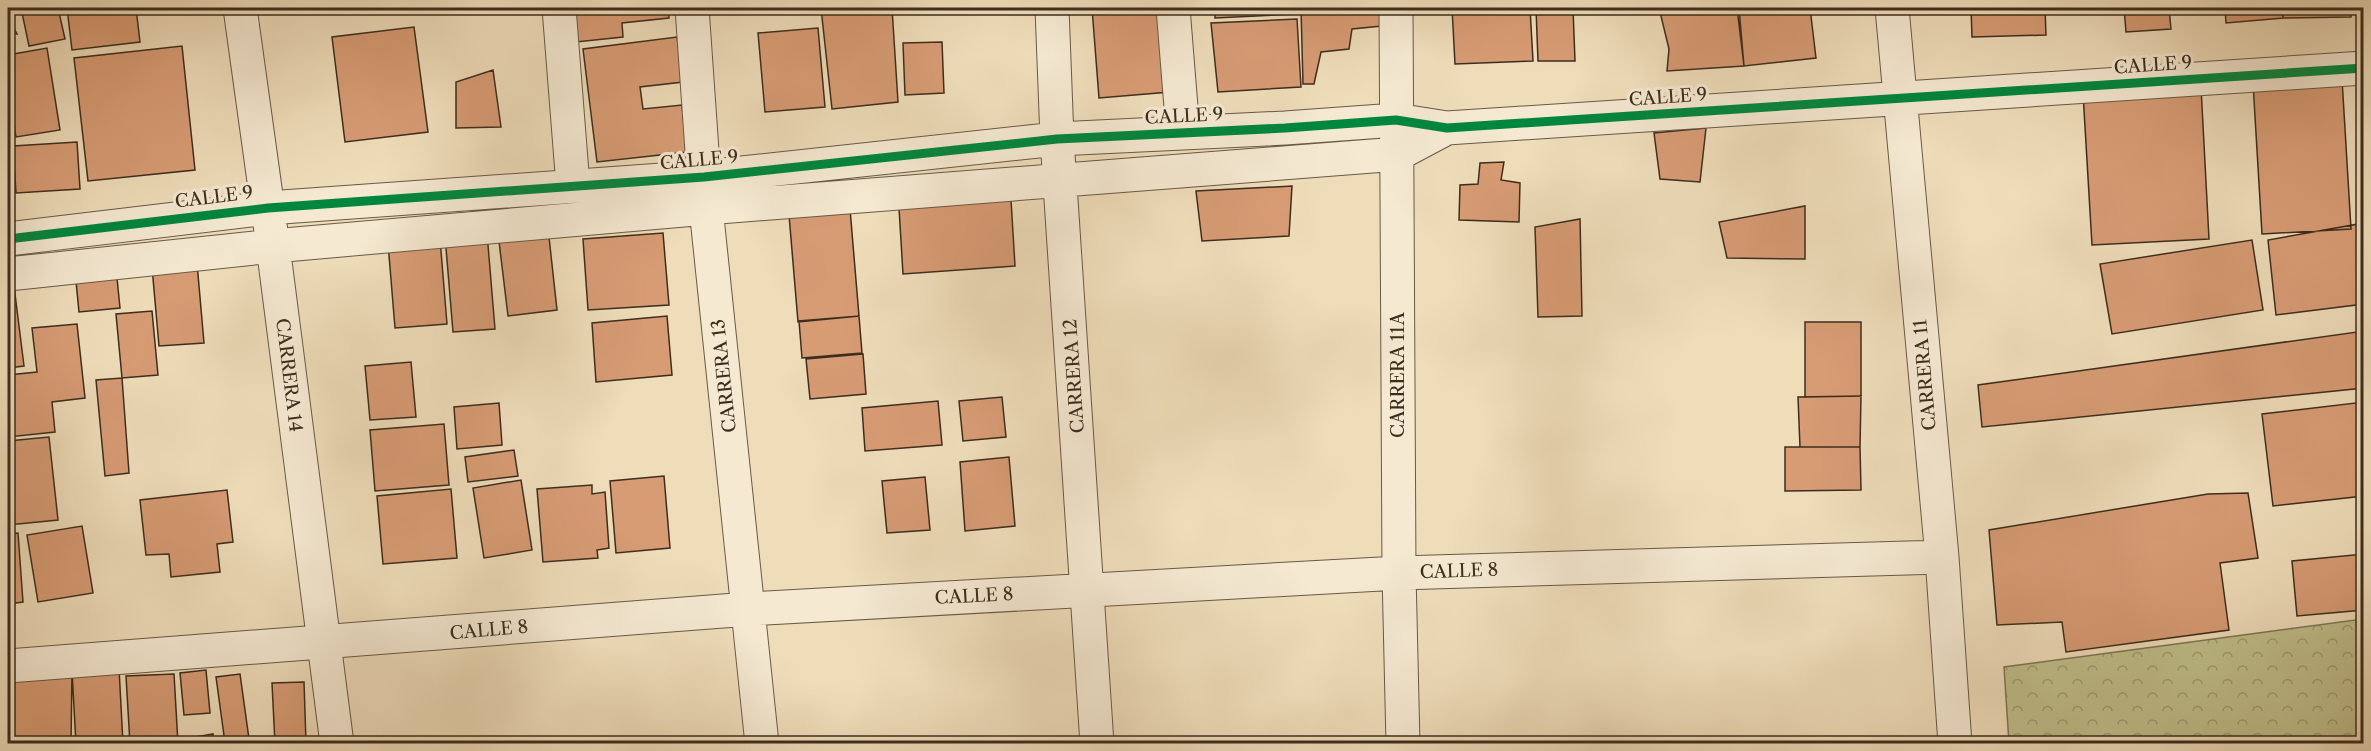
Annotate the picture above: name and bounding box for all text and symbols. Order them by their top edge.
street label: CALLE 9 [2113,51,2193,79]
street label: CALLE 9 [1628,83,1708,111]
street label: CALLE 9 [1144,103,1224,129]
street label: CALLE 9 [659,146,739,174]
street label: CALLE 9 [174,181,254,213]
street label: CARRERA 11A [1387,311,1409,438]
street label: CARRERA 14 [271,317,307,433]
street label: CARRERA 13 [707,318,741,434]
street label: CARRERA 12 [1059,318,1089,434]
street label: CARRERA 11 [1909,318,1941,432]
street label: CALLE 8 [1419,559,1499,583]
street label: CALLE 8 [934,583,1014,609]
street label: CALLE 8 [449,616,529,644]

